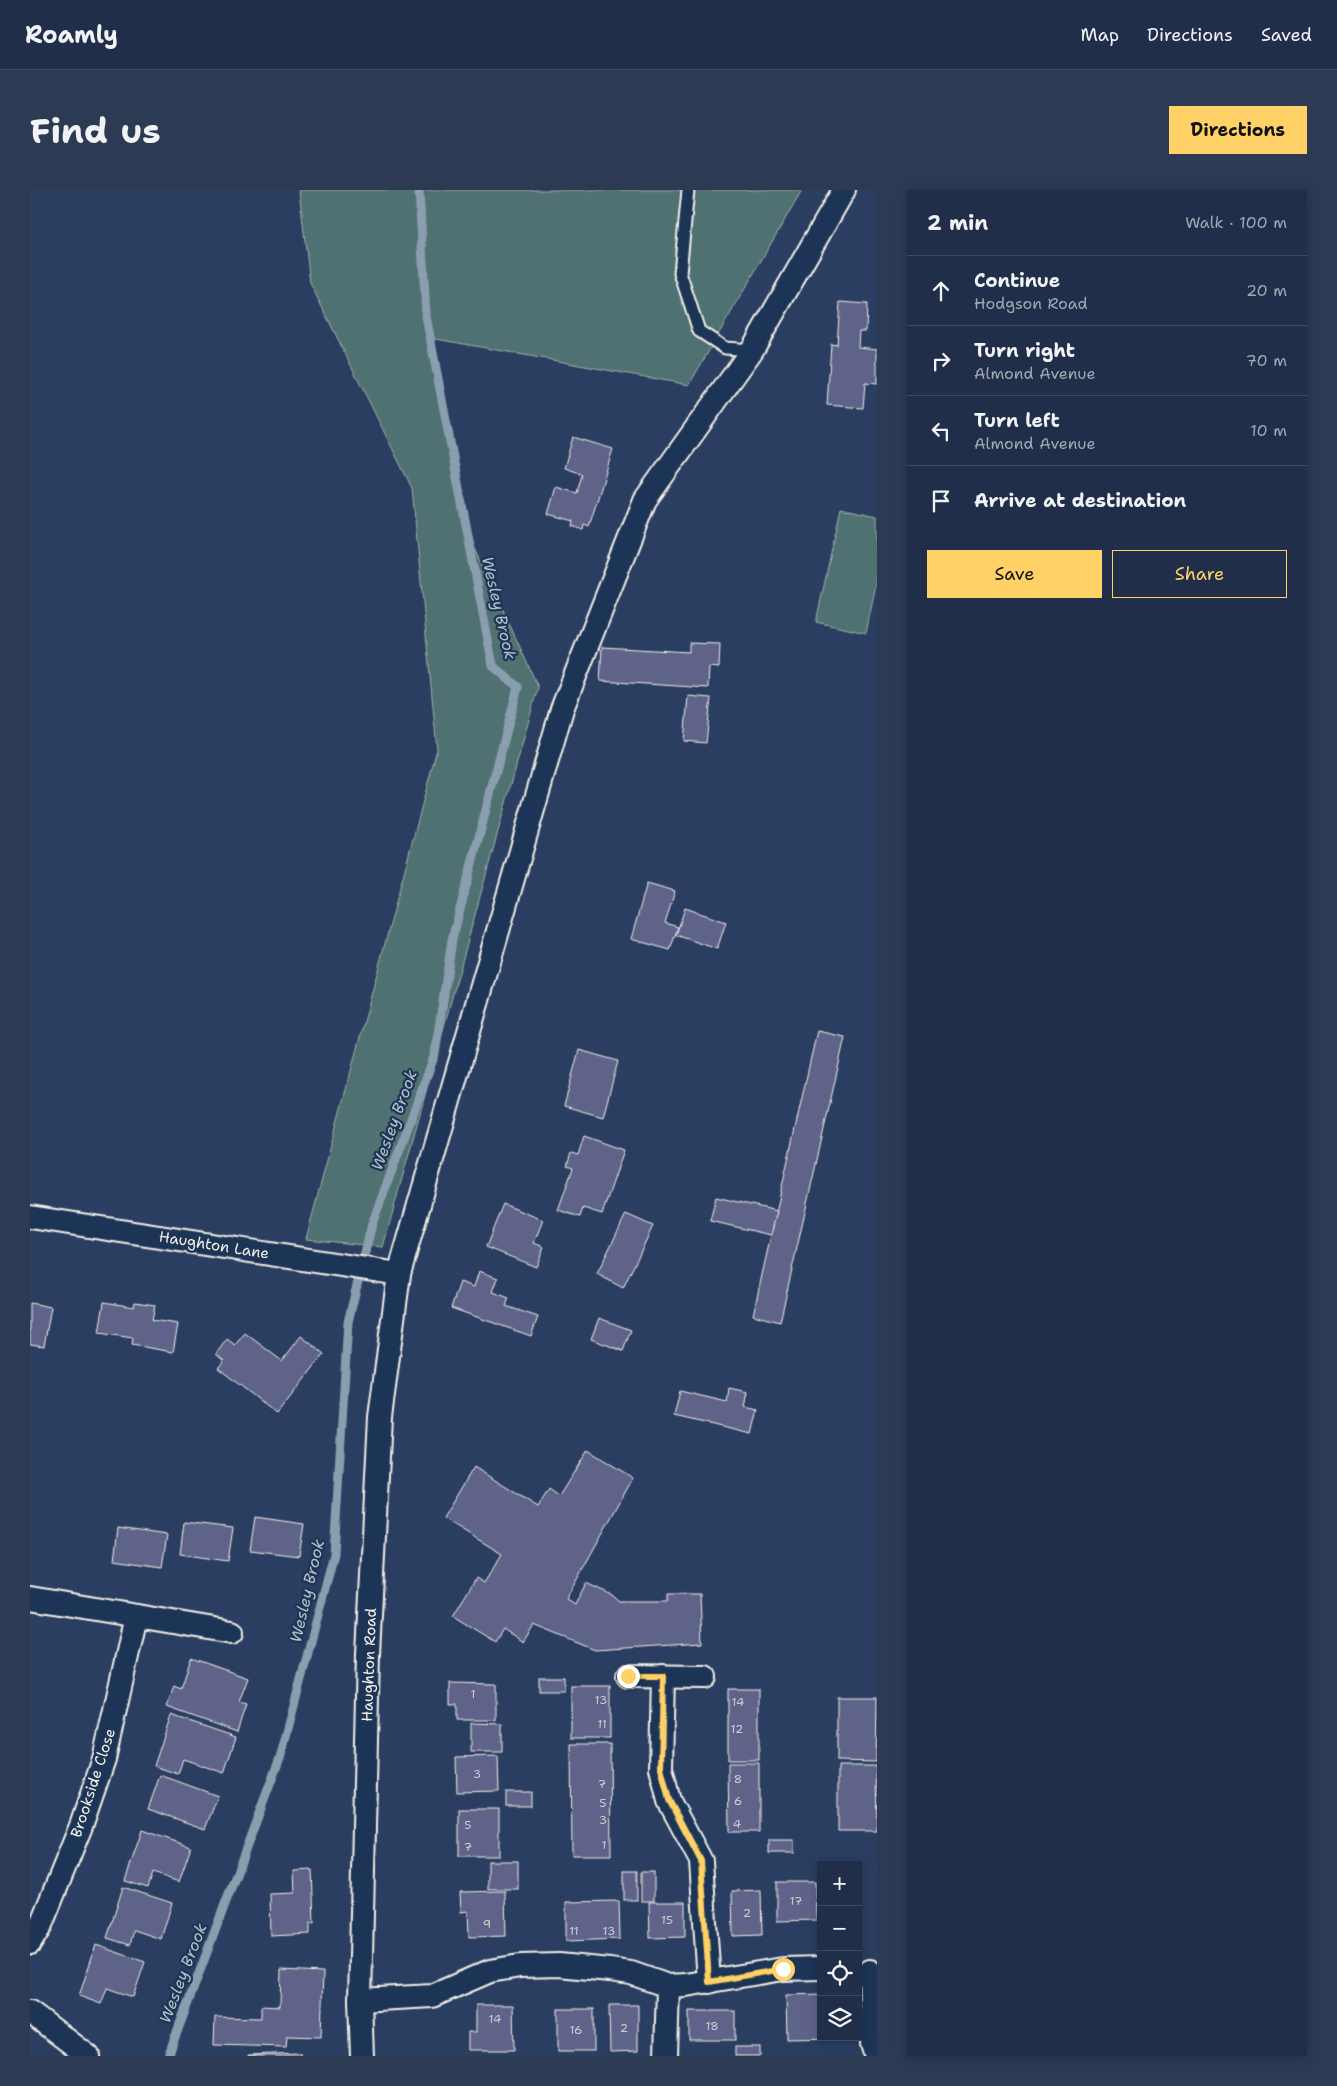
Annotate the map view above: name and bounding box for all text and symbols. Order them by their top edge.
text: Roamly [25,19,118,51]
text: Map [1081,23,1119,47]
text: Directions [1147,23,1233,47]
text: Saved [1261,23,1312,47]
button: Directions [1169,106,1307,154]
text: Find us [30,107,161,154]
text: 2 min [927,209,988,237]
text: Walk · 100 m [1185,212,1287,233]
text: Continue [974,268,1060,293]
icon: ahead [927,277,955,305]
text: 20 m [1246,280,1287,301]
text: Hodgson Road [974,293,1088,314]
text: Turn right [974,338,1075,363]
icon: right [927,347,955,375]
text: 70 m [1246,350,1287,371]
text: Almond Avenue [974,363,1096,384]
text: Turn left [974,408,1060,433]
icon: left [927,417,955,445]
text: 10 m [1250,420,1287,441]
text: Almond Avenue [974,433,1096,454]
icon: arrive [927,487,955,515]
text: Arrive at destination [974,488,1186,513]
button: Save [927,550,1102,598]
button: Share [1112,550,1287,598]
water label: Wesley Brook [477,554,521,662]
water label: Wesley Brook [366,1067,422,1173]
street label: Haughton Lane [157,1226,271,1264]
water label: Wesley Brook [285,1537,329,1645]
street label: Haughton Road [357,1607,381,1722]
route end [617,1665,640,1688]
house number: 1 [470,1686,476,1702]
house number: 13 [595,1692,607,1708]
house number: 14 [732,1694,744,1710]
house number: 11 [597,1716,607,1732]
house number: 12 [731,1721,743,1737]
street label: Brookside Close [66,1726,120,1840]
house number: 3 [473,1766,481,1782]
house number: 8 [734,1771,742,1787]
house number: 7 [598,1776,606,1792]
house number: 6 [734,1793,742,1809]
house number: 5 [599,1795,607,1811]
house number: 3 [599,1812,607,1828]
house number: 4 [733,1816,741,1832]
house number: 5 [464,1817,472,1833]
house number: 1 [601,1837,607,1853]
house number: 7 [464,1839,472,1855]
map controls [817,1861,862,2041]
button: + [817,1861,862,1906]
house number: 17 [790,1893,802,1909]
house number: 2 [743,1905,751,1921]
button: − [817,1906,862,1951]
house number: 15 [661,1912,673,1928]
house number: 9 [483,1916,491,1932]
water label: Wesley Brook [154,1920,212,2026]
house number: 11 [569,1923,579,1939]
house number: 13 [603,1923,615,1939]
button: locate [817,1951,862,1996]
route start [772,1958,795,1981]
button: layers [817,1996,862,2041]
house number: 14 [489,2011,501,2027]
house number: 18 [705,2018,719,2034]
house number: 2 [620,2020,628,2036]
house number: 16 [569,2022,583,2038]

